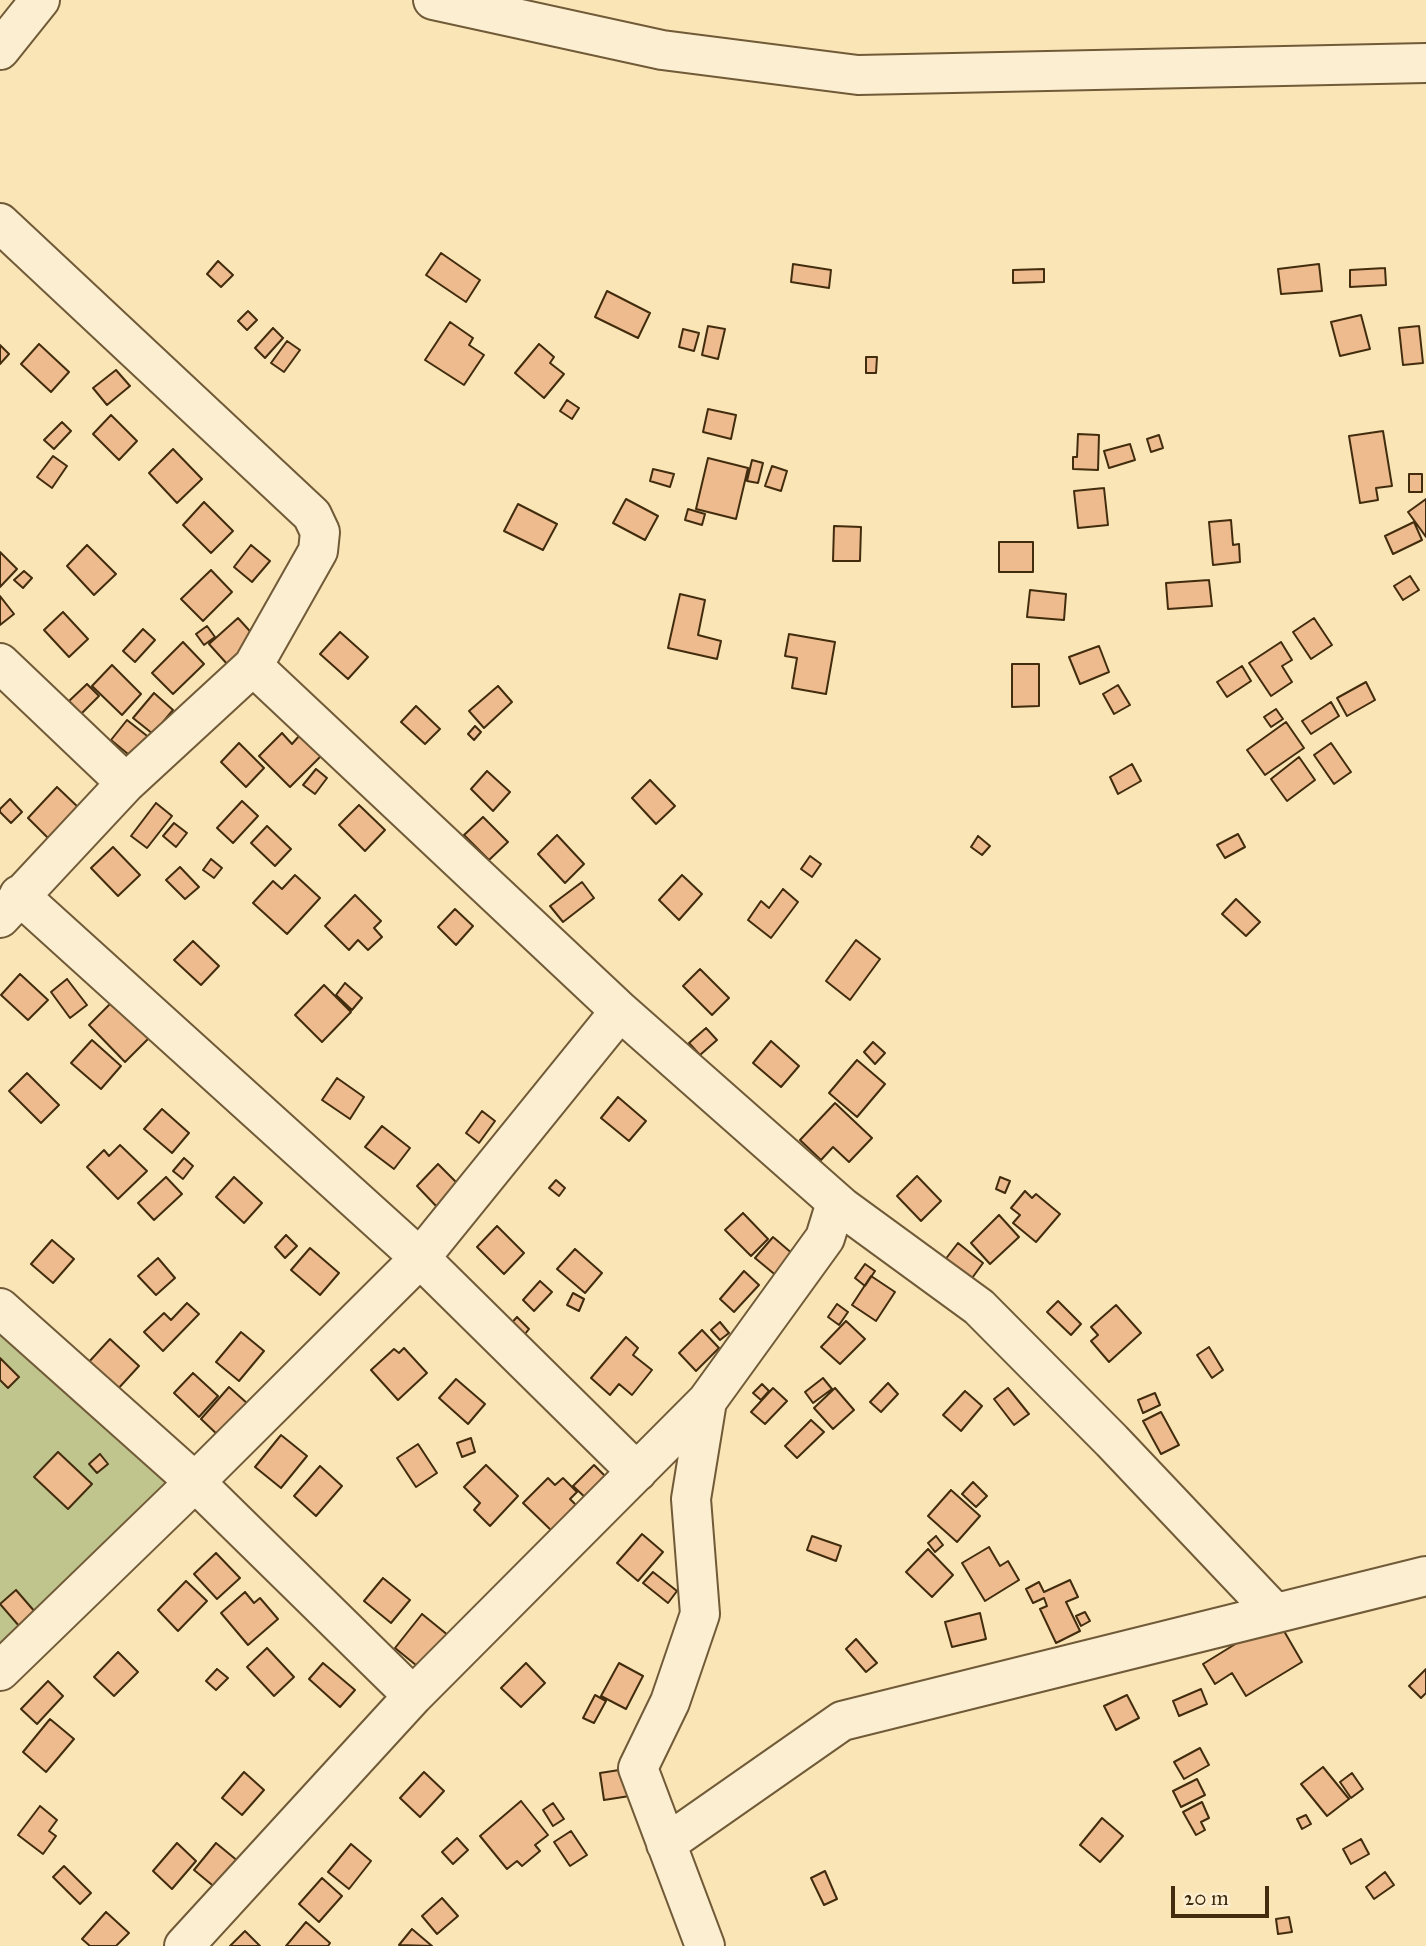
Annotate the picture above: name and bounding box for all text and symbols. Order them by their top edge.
scale bar [1174,1872,1272,1916]
text: 20 m [1184,1885,1229,1911]

